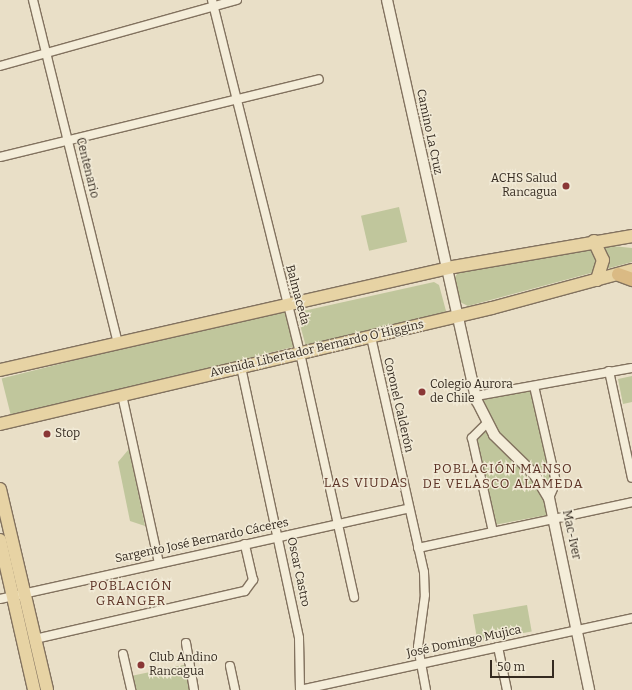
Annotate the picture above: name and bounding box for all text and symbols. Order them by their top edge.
street label: Camino La Cruz [413,88,445,176]
street label: Centenario [73,136,101,200]
place label: ACHS Salud Rancagua [491,172,557,200]
marker: ACHS Salud Rancagua [560,180,572,192]
street label: Balmaceda [282,263,312,327]
street label: Avenida Libertador Bernardo O'Higgins [209,317,425,381]
street label: Coronel Calderón [380,356,416,454]
place label: Colegio Aurora de Chile [430,378,513,406]
marker: Colegio Aurora de Chile [417,387,427,397]
place label: Stop [55,427,80,441]
marker: Stop [42,429,52,439]
district label: POBLACIÓN MANSO DE VELASCO ALAMEDA [422,462,584,493]
district label: LAS VIUDAS [324,475,408,491]
street label: Mac-Iver [559,509,583,561]
street label: Sargento José Bernardo Cáceres [114,516,290,566]
street label: Oscar Castro [284,536,312,608]
district label: POBLACIÓN GRANGER [89,579,173,610]
street label: José Domingo Mujica [405,623,523,661]
place label: Club Andino Rancagua [149,651,218,679]
scale bar [492,652,556,678]
marker: Club Andino Rancagua [136,660,146,670]
text: 50 m [497,660,525,674]

